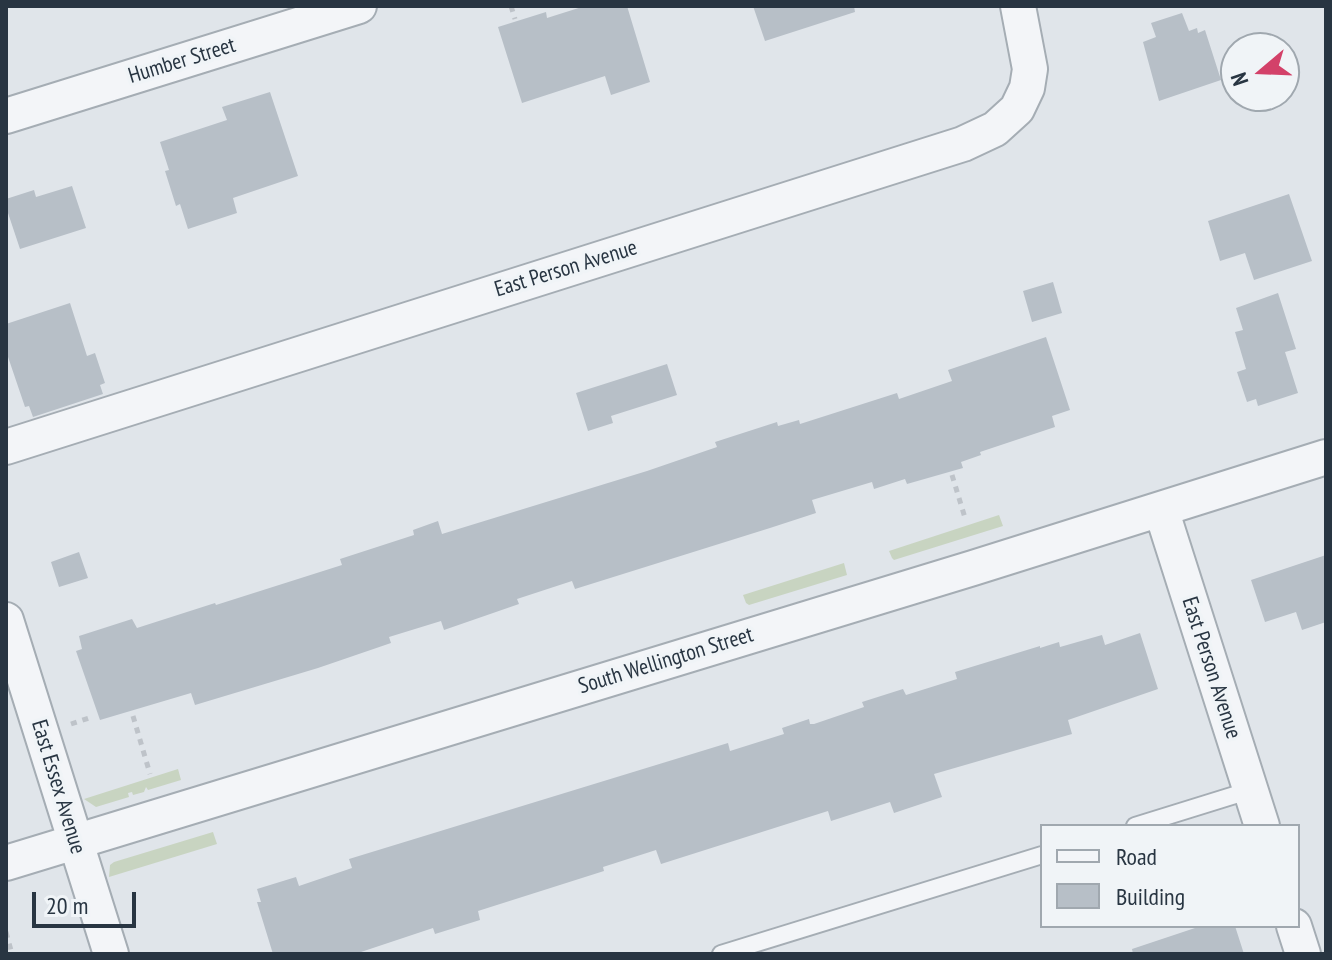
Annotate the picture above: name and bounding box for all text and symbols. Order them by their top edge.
street label: Humber Street [125,32,239,90]
north arrow [1220,32,1300,112]
text: N [1224,69,1254,89]
street label: East Person Avenue [492,235,640,303]
street label: East Person Avenue [1176,594,1246,742]
street label: South Wellington Street [575,622,757,700]
street label: East Essex Avenue [25,717,91,857]
legend [1040,824,1300,928]
text: Road [1116,841,1157,872]
scale bar [36,876,140,926]
text: Building [1116,881,1185,912]
text: 20 m [46,890,88,921]

